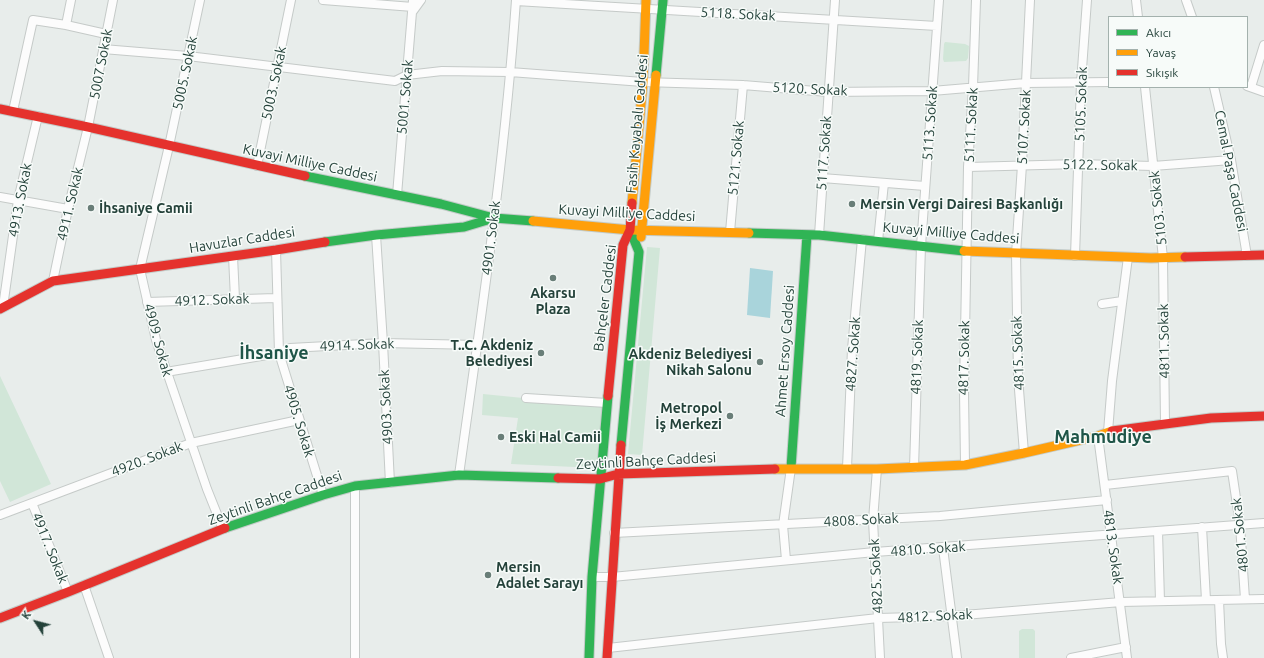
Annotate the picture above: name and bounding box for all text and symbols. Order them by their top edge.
street label: 5118. Sokak [700,4,776,24]
legend [1108,16,1248,88]
text: Akıcı [1146,26,1171,39]
street label: 5007 Sokak [86,27,116,101]
street label: 5005. Sokak [169,35,201,111]
street label: 5003. Sokak [258,45,290,121]
text: Yavaş [1146,46,1176,59]
street label: Fasih Kayabalı Caddesi [623,54,651,194]
street label: 5001. Sokak [393,59,417,135]
street label: 5105. Sokak [1071,66,1091,142]
text: Sıkışık [1146,66,1178,79]
street label: 5120. Sokak [772,79,848,99]
street label: 5113. Sokak [919,85,941,161]
street label: 5111. Sokak [961,87,981,163]
street label: 5107. Sokak [1014,89,1034,165]
street label: Cemal Paşa Caddesi [1211,109,1251,233]
street label: 5117. Sokak [813,115,835,191]
street label: 5121. Sokak [724,120,748,196]
street label: Kuvayi Milliye Caddesi [241,141,379,185]
street label: 5122. Sokak [1062,156,1138,174]
street label: 4913. Sokak [5,162,35,238]
street label: 4911. Sokak [53,166,87,242]
street label: 5103. Sokak [1146,170,1170,246]
place label: Mersin Vergi Dairesi Başkanlığı [860,196,1063,212]
marker: Mersin Vergi Dairesi Başkanlığı [847,199,857,209]
place label: İhsaniye Camii [99,200,193,216]
street label: 4901. Sokak [478,200,504,276]
street label: Kuvayi Milliye Caddesi [558,201,696,225]
marker: İhsaniye Camii [86,203,96,213]
street label: Kuvayi Milliye Caddesi [882,219,1020,247]
street label: Havuzlar Caddesi [188,223,296,257]
street label: Bahçeler Caddesi [590,244,620,352]
marker: Akarsu Plaza [548,273,558,283]
street label: Ahmet Ersoy Caddesi [772,284,798,418]
place label: Akarsu Plaza [530,285,576,318]
street label: 4912. Sokak [174,290,250,310]
street label: 4909. Sokak [140,302,176,378]
street label: 4811. Sokak [1155,303,1173,379]
street label: 4815. Sokak [1008,315,1028,391]
street label: 4827. Sokak [842,316,864,392]
street label: 4819. Sokak [907,319,927,395]
street label: 4817. Sokak [955,320,973,396]
street label: 4914. Sokak [319,335,395,355]
place label: T..C. Akdeniz Belediyesi [451,337,533,370]
district label: İhsaniye [239,342,309,364]
place label: Akdeniz Belediyesi Nikah Salonu [628,346,752,378]
marker: T..C. Akdeniz Belediyesi [536,348,546,358]
marker: Akdeniz Belediyesi Nikah Salonu [755,357,765,367]
street label: 4903. Sokak [376,369,396,445]
street label: 4905. Sokak [280,383,318,459]
place label: Metropol İş Merkezi [655,400,722,432]
marker: Metropol İş Merkezi [725,411,735,421]
district label: Mahmudiye [1054,426,1152,448]
place label: Eski Hal Camii [509,429,601,445]
marker: Eski Hal Camii [496,432,506,442]
street label: 4920. Sokak [109,438,185,480]
street label: Zeytinli Bahçe Caddesi [575,449,717,473]
street label: Zeytinli Bahçe Caddesi [206,467,344,529]
street label: 4801. Sokak [1228,497,1252,573]
street label: 4813. Sokak [1099,509,1127,585]
street label: 4917. Sokak [28,510,72,586]
street label: 4808. Sokak [823,510,899,530]
street label: 4825. Sokak [866,538,886,614]
street label: 4810. Sokak [890,538,966,560]
place label: Mersin Adalet Sarayı [496,559,583,592]
marker: Mersin Adalet Sarayı [483,570,493,580]
north arrow [16,602,56,642]
street label: 4812. Sokak [897,606,973,626]
text: K [19,608,33,621]

